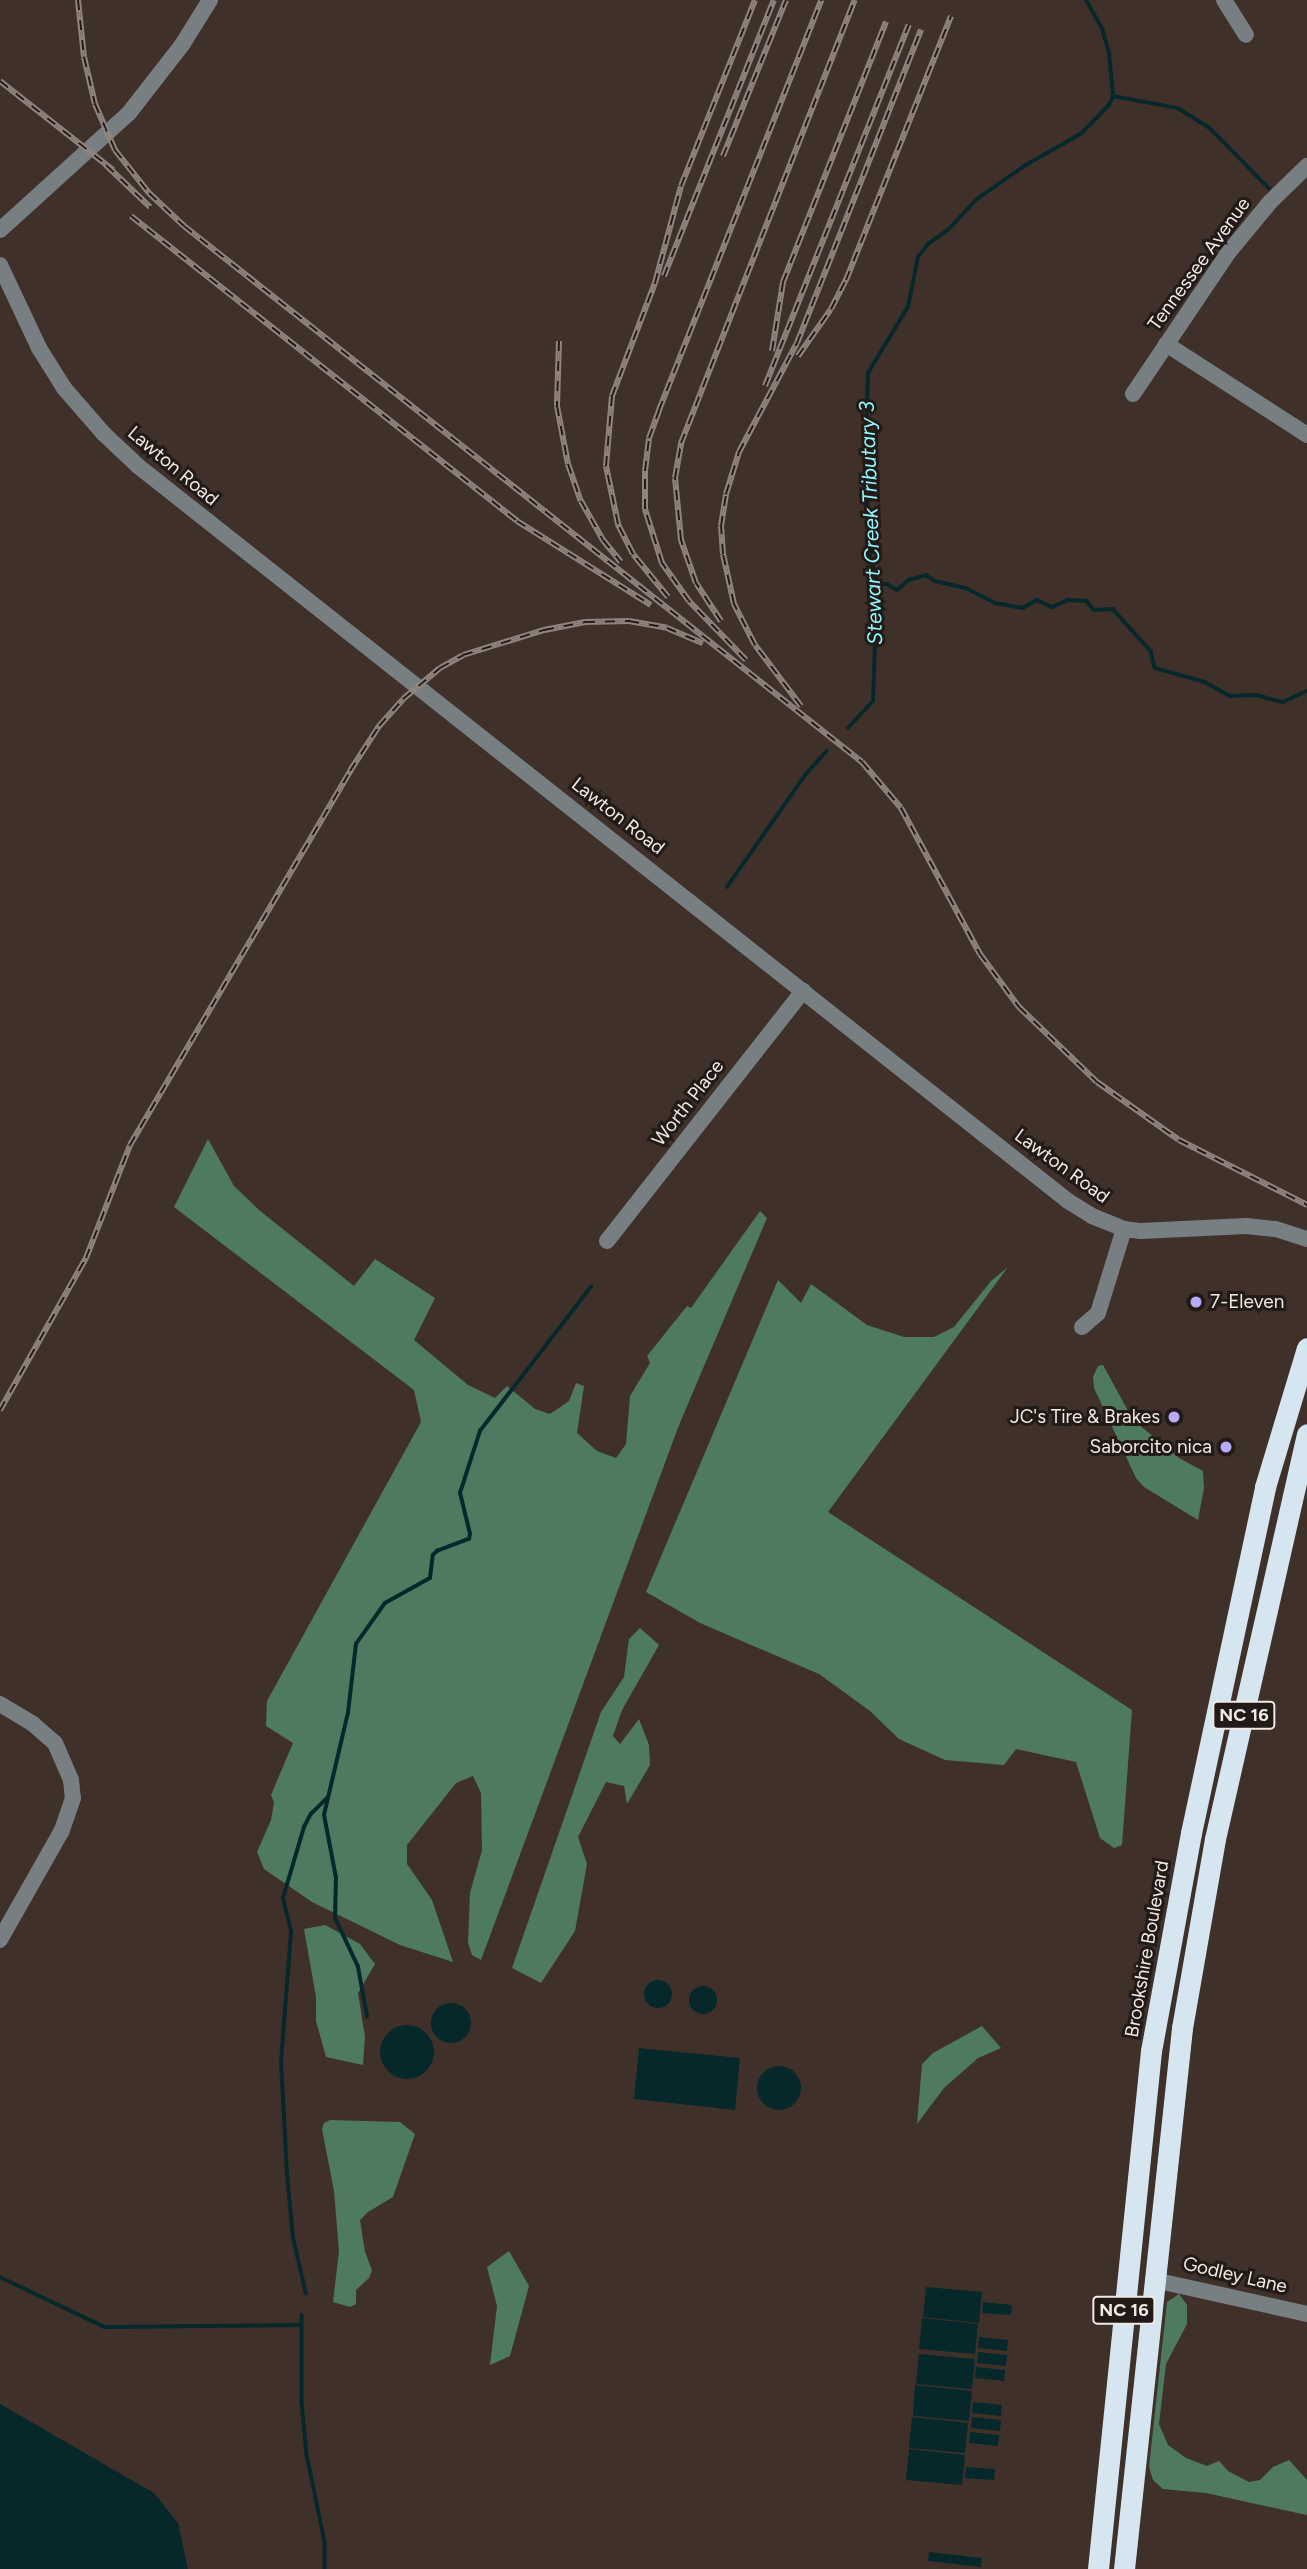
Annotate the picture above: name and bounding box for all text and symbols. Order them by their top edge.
street label: Tennessee Avenue [1143,193,1255,335]
water label: Stewart Creek Tributary 3 [854,401,888,645]
street label: Lawton Road [123,421,223,511]
street label: Lawton Road [567,773,669,859]
street label: Worth Place [647,1055,729,1151]
street label: Lawton Road [1010,1124,1114,1208]
place label: 7-Eleven [1210,1291,1284,1313]
marker: 7-Eleven [1188,1294,1204,1310]
place label: JC's Tire & Brakes [1010,1406,1160,1428]
marker: JC's Tire & Brakes [1166,1409,1182,1425]
place label: Saborcito nica [1090,1436,1212,1458]
marker: Saborcito nica [1218,1439,1234,1455]
road number: NC 16 [1211,1700,1277,1730]
street label: Brookshire Boulevard [1120,1859,1174,2039]
street label: Godley Lane [1181,2252,1289,2298]
road number: NC 16 [1091,2296,1157,2324]

